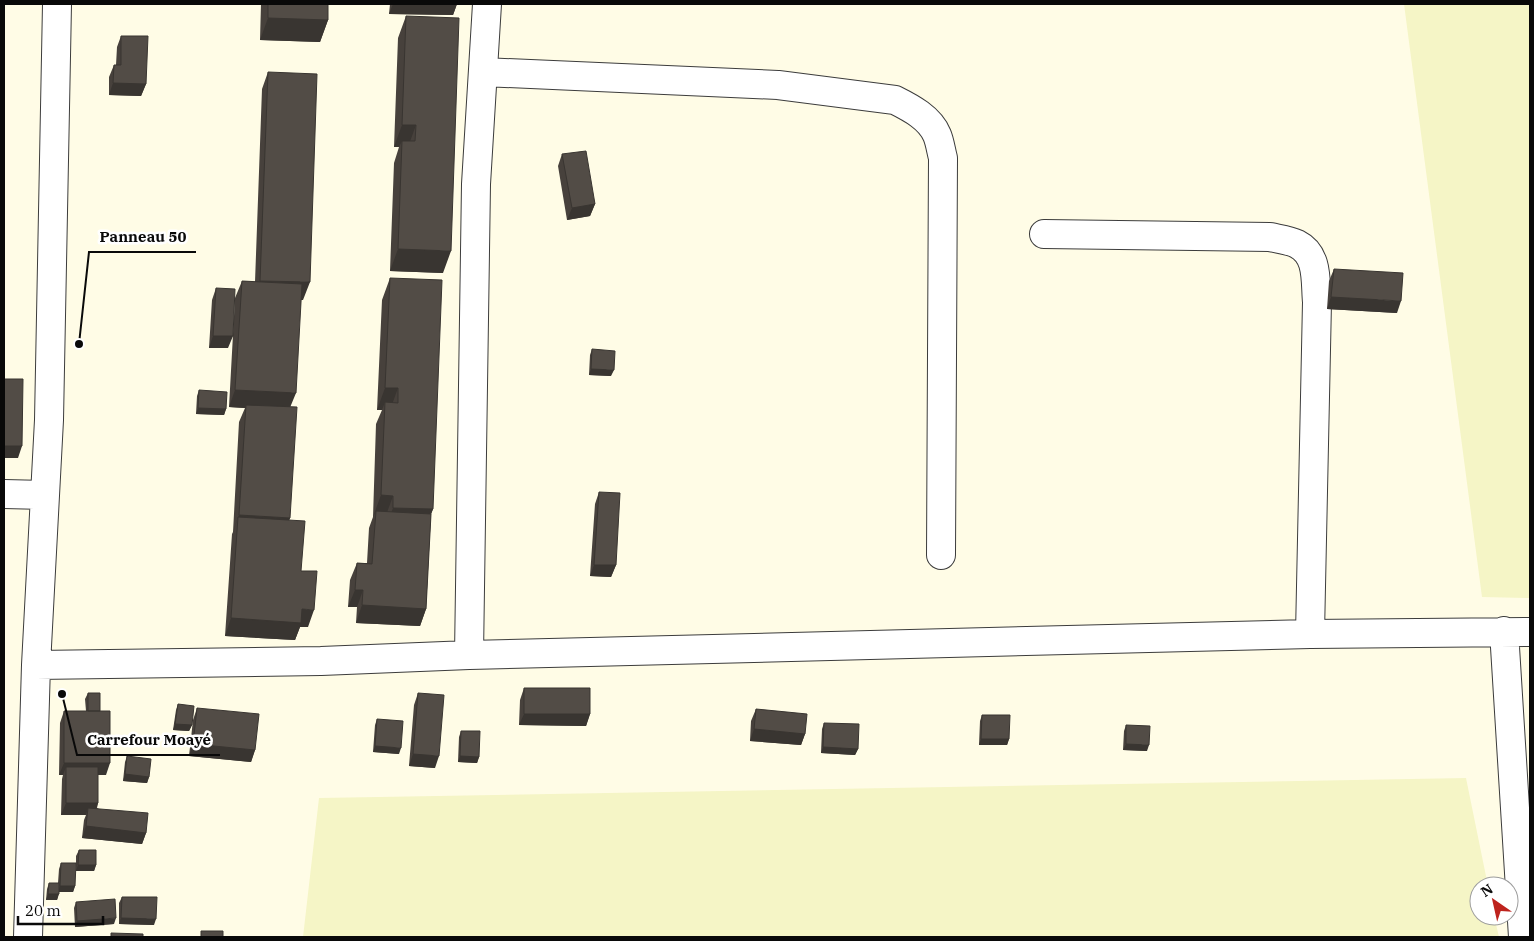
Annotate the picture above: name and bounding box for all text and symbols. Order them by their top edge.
callout: Panneau 50 [89,222,196,252]
text: Panneau 50 [100,227,186,246]
callout: Carrefour Moayé [77,725,220,755]
text: Carrefour Moayé [87,730,211,749]
north arrow [1469,876,1519,926]
text: N [1477,880,1496,901]
scale bar [18,894,102,926]
text: 20 m [25,901,61,920]

